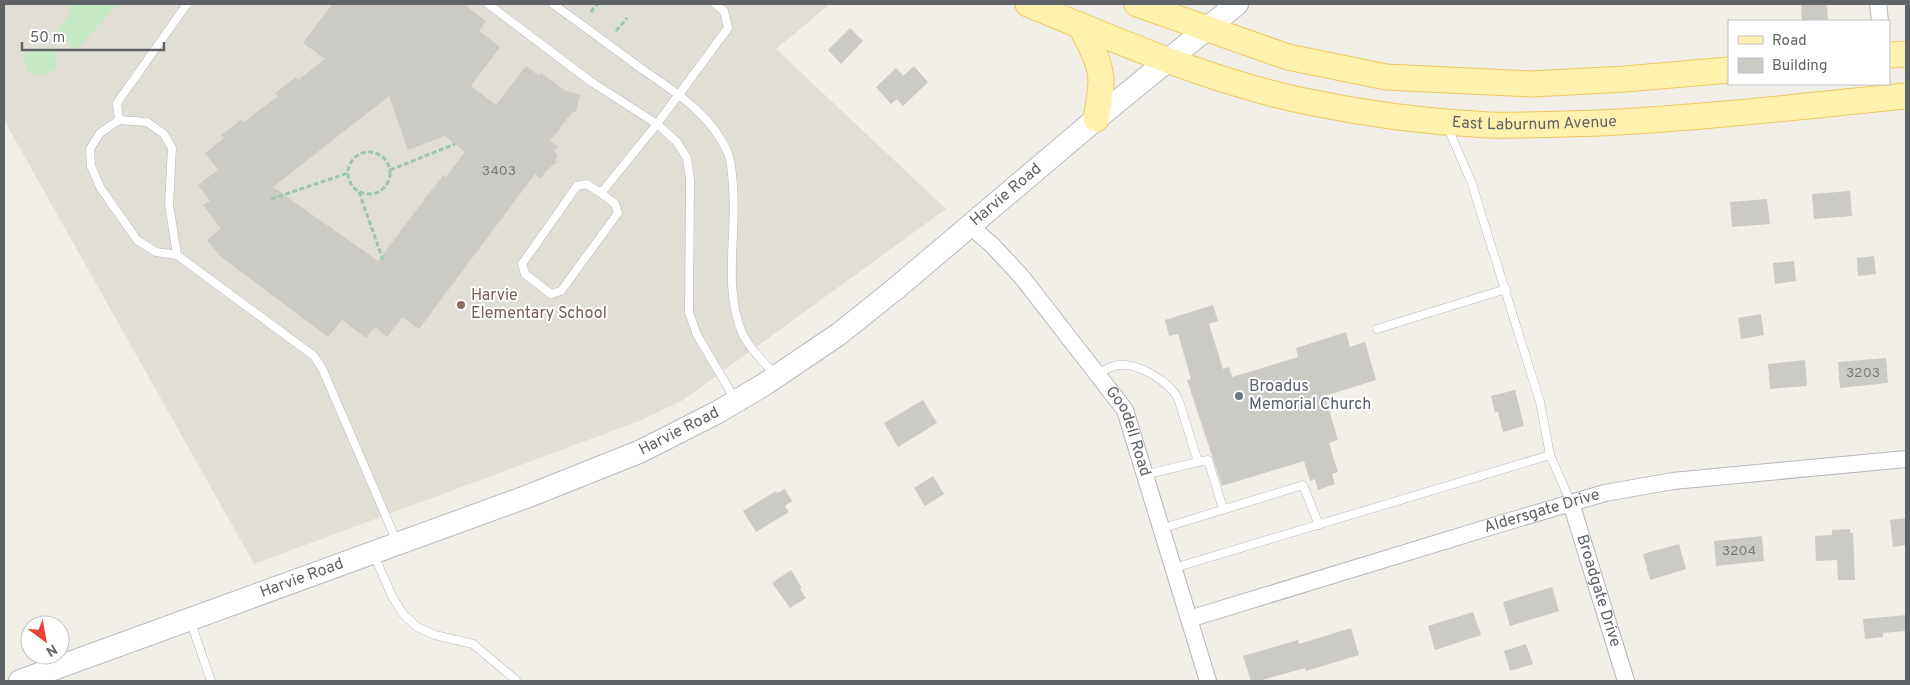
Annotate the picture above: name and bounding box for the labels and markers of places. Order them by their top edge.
place label: Harvie Elementary School [471,286,607,324]
marker: Harvie Elementary School [455,299,467,311]
place label: Broadus Memorial Church [1249,377,1371,415]
marker: Broadus Memorial Church [1233,390,1245,402]

